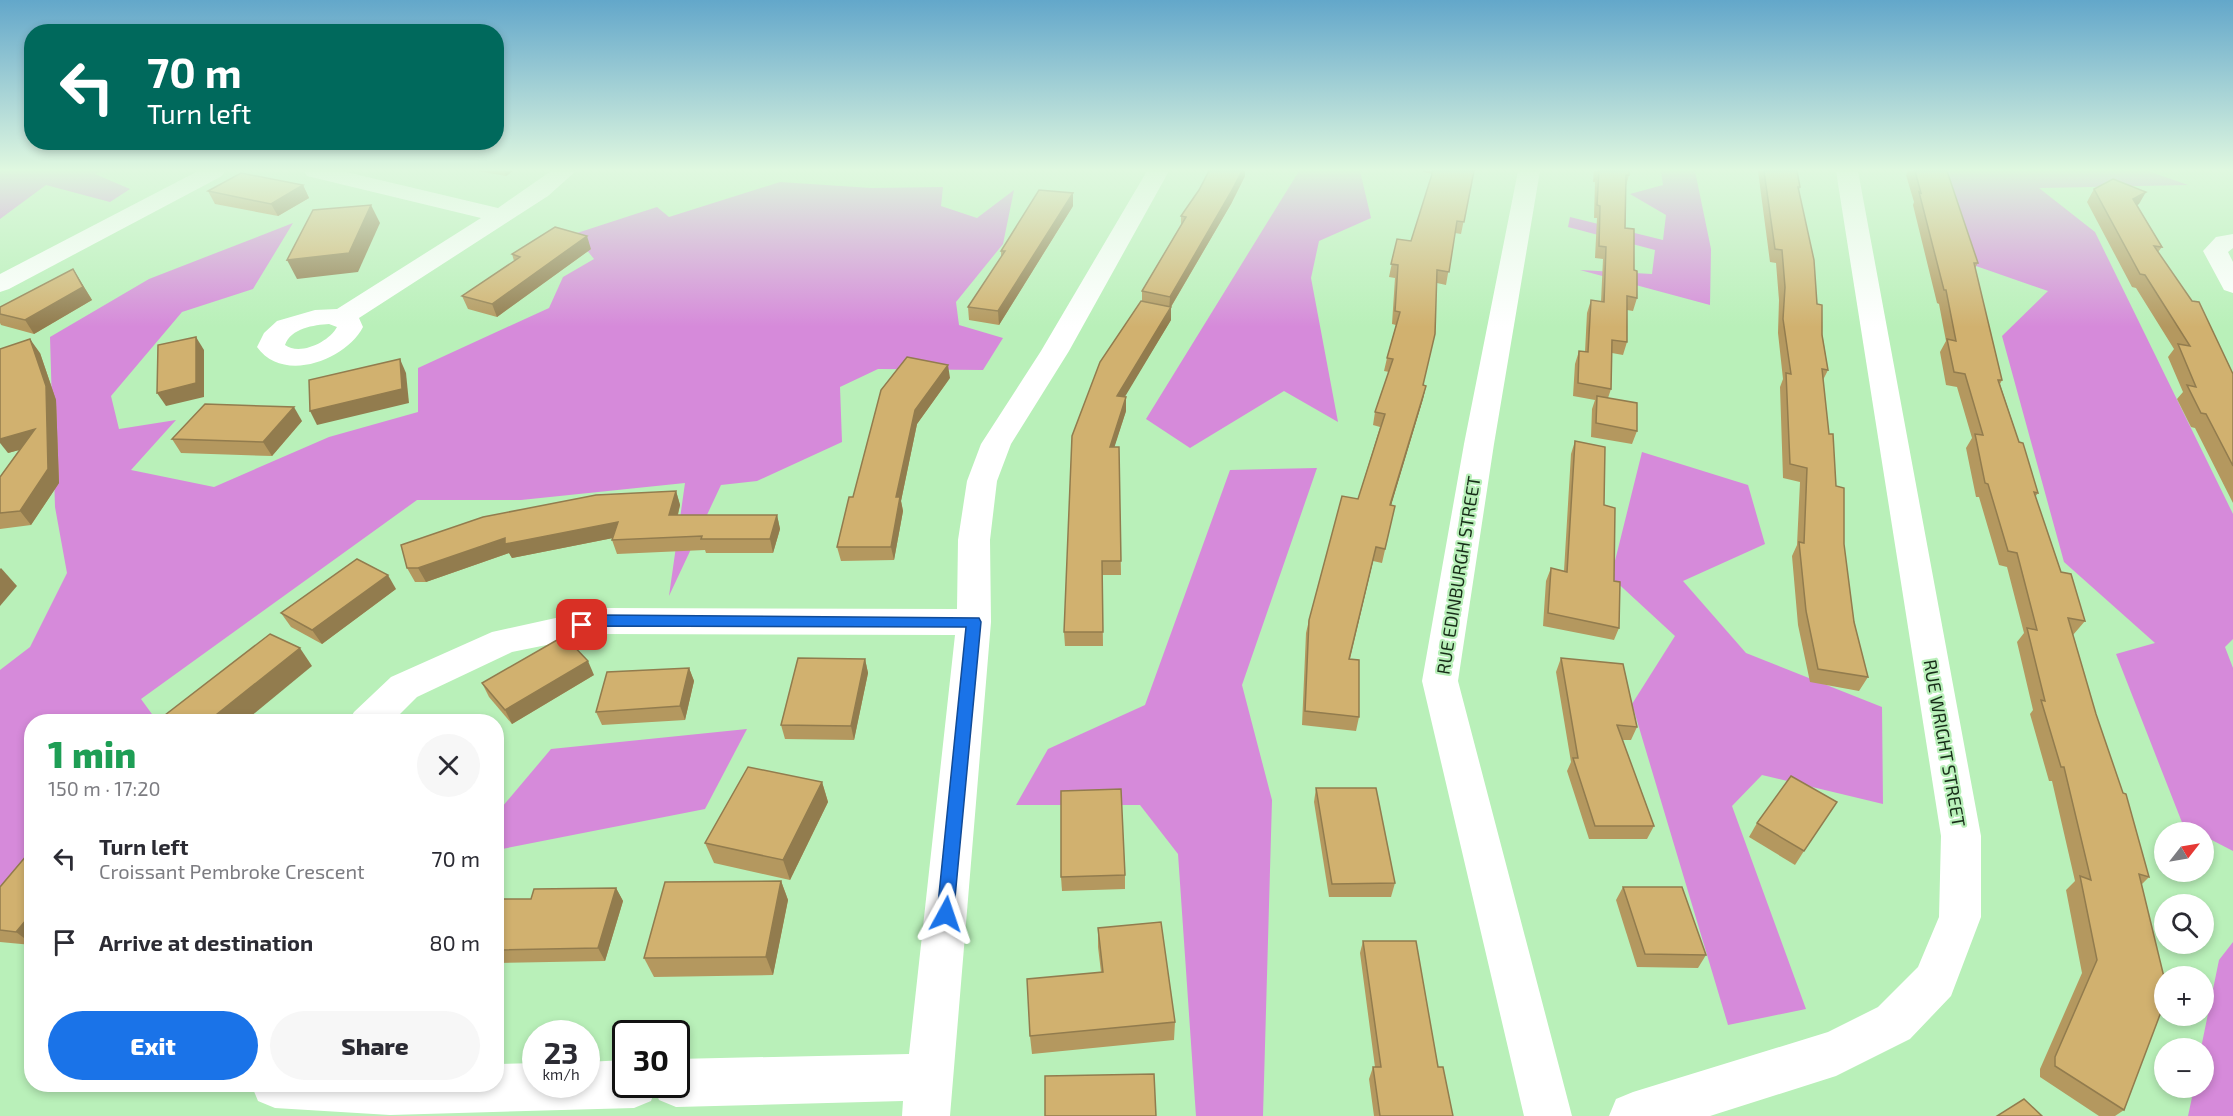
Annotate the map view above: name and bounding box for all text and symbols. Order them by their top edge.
text: 70 m [147,46,242,96]
icon: left [48,48,126,126]
text: Turn left [147,97,251,129]
street label: RUE EDINBURGH STREET [1431,474,1485,676]
pin [556,599,607,650]
icon: arrive [565,608,598,641]
street label: RUE WRIGHT STREET [1919,658,1971,829]
text: 1 min [48,732,136,775]
button: close [417,734,480,797]
text: 150 m · 17:20 [48,776,161,800]
north arrow [2154,822,2214,882]
map controls [2154,822,2214,1098]
text: Turn left [99,833,188,859]
icon: left [48,842,81,875]
text: 70 m [431,845,480,871]
text: Croissant Pembroke Crescent [99,859,365,883]
position arrow [914,882,978,946]
button: search [2154,894,2214,954]
icon: arrive [48,926,81,959]
text: Arrive at destination [99,929,313,955]
text: 80 m [429,929,480,955]
button: + [2154,966,2214,1026]
button: Exit [48,1011,258,1080]
button: Share [270,1011,480,1080]
speed limit sign: 30 [612,1020,690,1098]
text: 23 [544,1034,578,1070]
button: − [2154,1038,2214,1098]
text: km/h [542,1065,580,1083]

